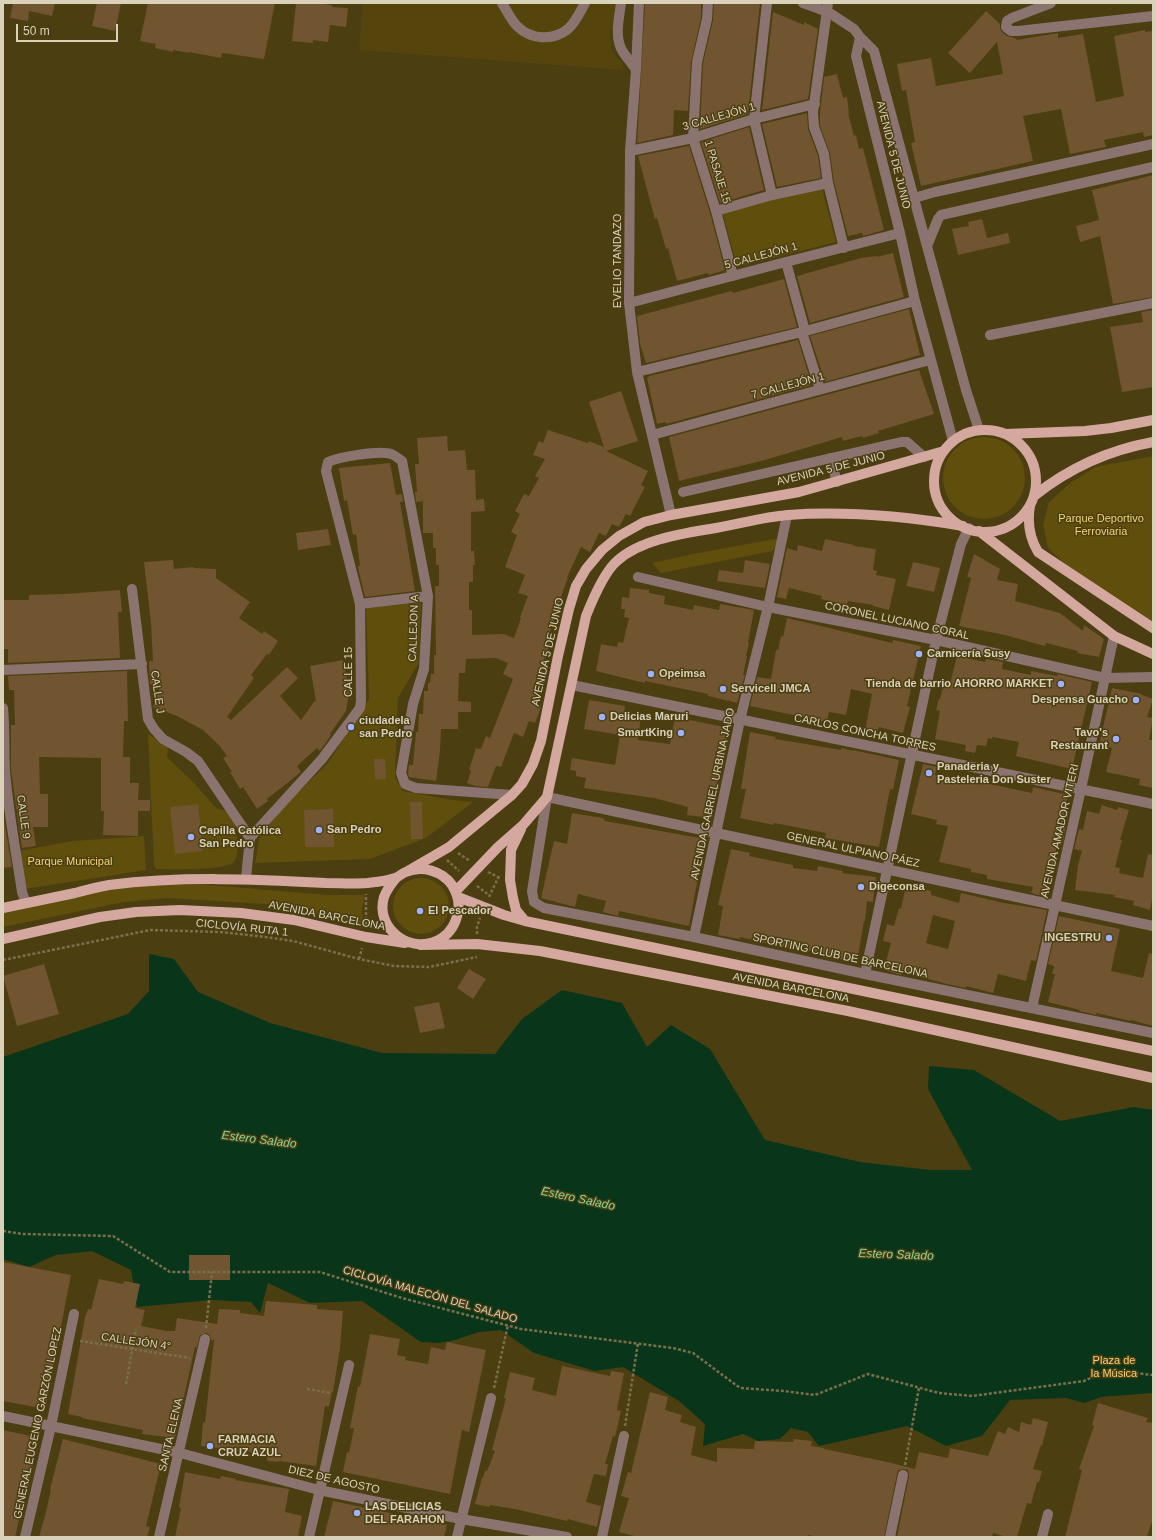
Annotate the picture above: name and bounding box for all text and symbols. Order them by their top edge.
scale bar [18,16,120,42]
text: 50 m [23,24,50,38]
street label: 3 CALLEJÓN 1 [681,100,757,134]
street label: AVENIDA 5 DE JUNIO [873,100,913,210]
street label: 1 PASAJE 15 [701,139,733,205]
street label: EVELIO TANDAZO [611,214,625,308]
street label: 5 CALLEJÓN 1 [723,240,799,272]
street label: 7 CALLEJÓN 1 [750,370,826,402]
street label: AVENIDA 5 DE JUNIO [776,449,886,489]
park label: Parque Deportivo Ferroviaria [1058,512,1144,538]
street label: CALLEJON A [406,594,422,662]
street label: AVENIDA 5 DE JUNIO [529,596,567,708]
street label: CORONEL LUCIANO CORAL [824,599,970,643]
street label: CALLE 15 [342,647,356,697]
place label: Carnicería Susy [927,647,1010,661]
marker: Carnicería Susy [914,649,924,659]
place label: Opeimsa [659,667,705,681]
marker: Opeimsa [646,669,656,679]
street label: CALLE J [147,670,167,714]
place label: Tienda de barrio AHORRO MARKET [866,677,1053,691]
marker: Tienda de barrio AHORRO MARKET [1056,679,1066,689]
place label: Servicell JMCA [731,682,810,696]
marker: Servicell JMCA [718,684,728,694]
place label: Despensa Guacho [1032,693,1128,707]
marker: Despensa Guacho [1131,695,1141,705]
street label: AVENIDA GABRIEL URBINA JADO [688,707,738,881]
place label: Delicias Maruri [610,710,688,724]
marker: Delicias Maruri [597,712,607,722]
street label: CARLOS CONCHA TORRES [793,712,937,754]
place label: ciudadela san Pedro [359,714,412,740]
marker: ciudadela san Pedro [346,722,356,732]
place label: SmartKing [617,726,673,740]
place label: Tavo's Restaurant [1051,726,1108,752]
marker: SmartKing [676,728,686,738]
marker: Tavo's Restaurant [1111,734,1121,744]
place label: Panaderia y Pasteleria Don Suster [937,760,1051,786]
street label: AVENIDA AMADOR VITERI [1038,763,1082,899]
marker: Panaderia y Pasteleria Don Suster [924,768,934,778]
street label: CALLE 9 [13,794,33,840]
place label: San Pedro [327,823,381,837]
place label: Capilla Católica San Pedro [199,824,281,850]
marker: San Pedro [314,825,324,835]
street label: GENERAL ULPIANO PÁEZ [785,829,921,871]
marker: Capilla Católica San Pedro [186,832,196,842]
park label: Parque Municipal [28,855,112,869]
place label: Digeconsa [869,880,925,894]
marker: Digeconsa [856,882,866,892]
street label: AVENIDA BARCELONA [268,898,386,934]
place label: El Pescador [428,904,491,918]
marker: El Pescador [415,906,425,916]
street label: CICLOVÍA RUTA 1 [195,917,289,939]
street label: SPORTING CLUB DE BARCELONA [751,931,929,981]
place label: INGESTRU [1044,931,1101,945]
marker: INGESTRU [1104,933,1114,943]
street label: AVENIDA BARCELONA [732,970,850,1006]
water label: Estero Salado [221,1128,297,1152]
water label: Estero Salado [540,1184,616,1214]
water label: Estero Salado [858,1246,934,1264]
street label: CICLOVÍA MALECÓN DEL SALADO [341,1264,519,1326]
street label: GENERAL EUGENIO GARZÓN LOPEZ [11,1326,65,1520]
street label: CALLEJÓN 4° [100,1331,172,1353]
park label: Plaza de la Música [1091,1354,1137,1380]
street label: SANTA ELENA [156,1397,186,1473]
place label: FARMACIA CRUZ AZUL [218,1433,281,1459]
marker: FARMACIA CRUZ AZUL [205,1441,215,1451]
street label: DIEZ DE AGOSTO [287,1463,381,1497]
place label: LAS DELICIAS DEL FARAHON [365,1500,444,1526]
marker: LAS DELICIAS DEL FARAHON [352,1508,362,1518]

